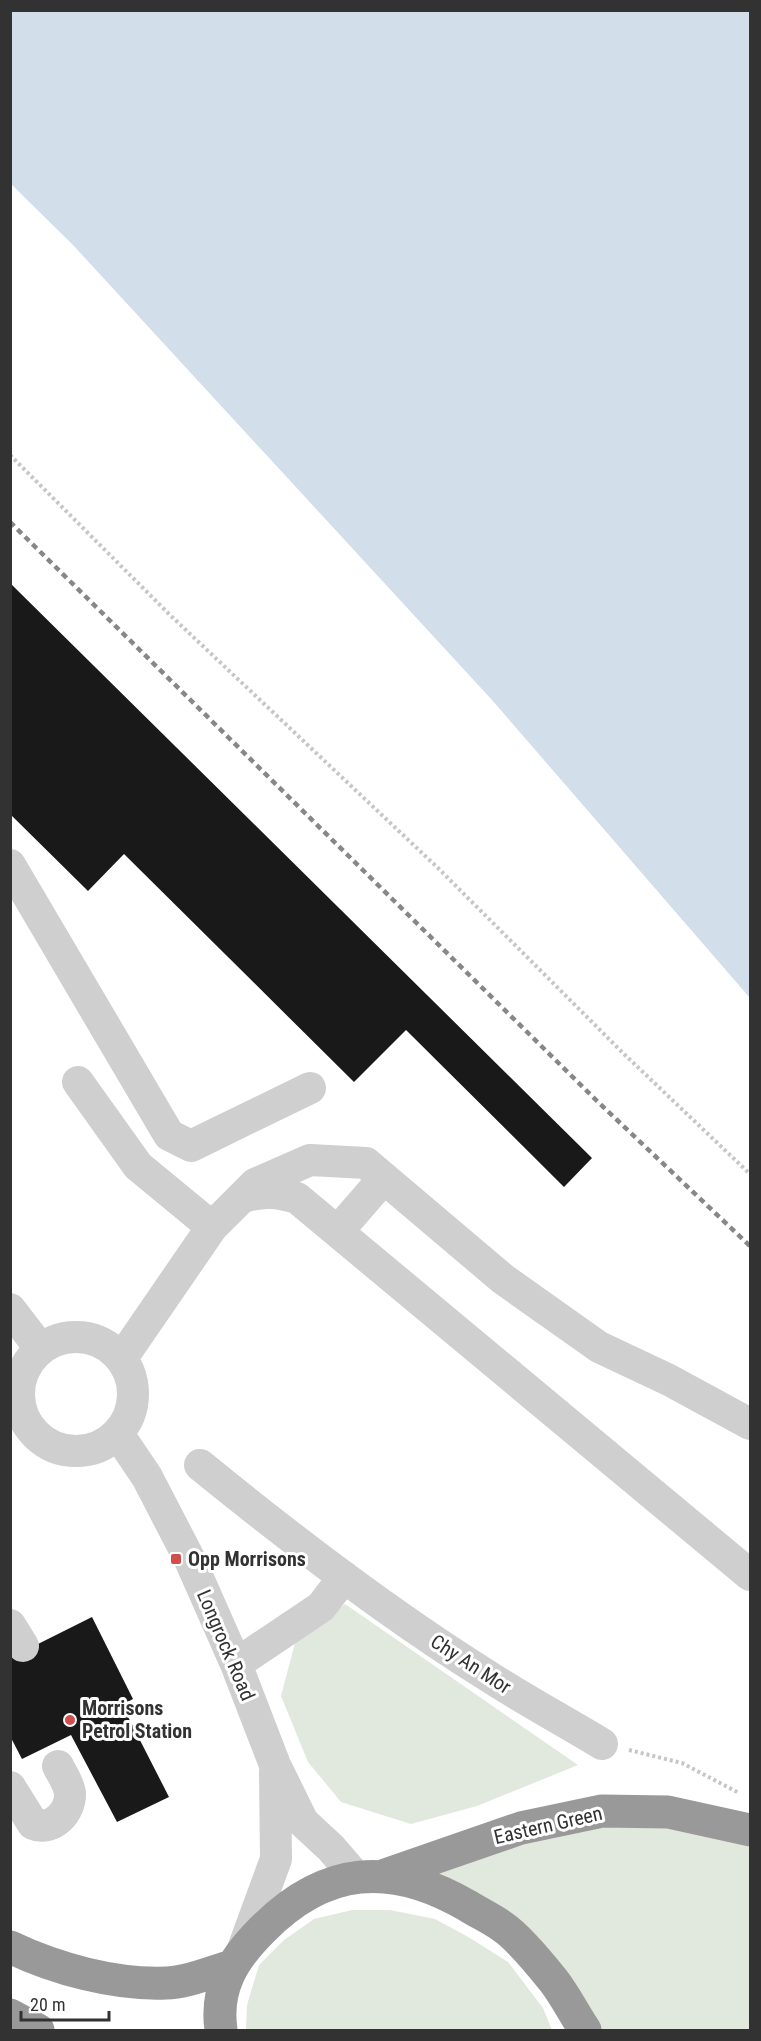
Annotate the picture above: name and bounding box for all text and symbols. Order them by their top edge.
place label: Opp Morrisons [188,1547,306,1571]
marker: Opp Morrisons [169,1552,183,1566]
street label: Longrock Road [192,1586,260,1704]
street label: Chy An Mor [426,1629,516,1699]
place label: Morrisons Petrol Station [82,1696,192,1743]
marker: Morrisons Petrol Station [63,1713,77,1727]
street label: Eastern Green [491,1801,605,1849]
scale bar [21,1984,110,2022]
text: 20 m [30,1994,65,2015]

